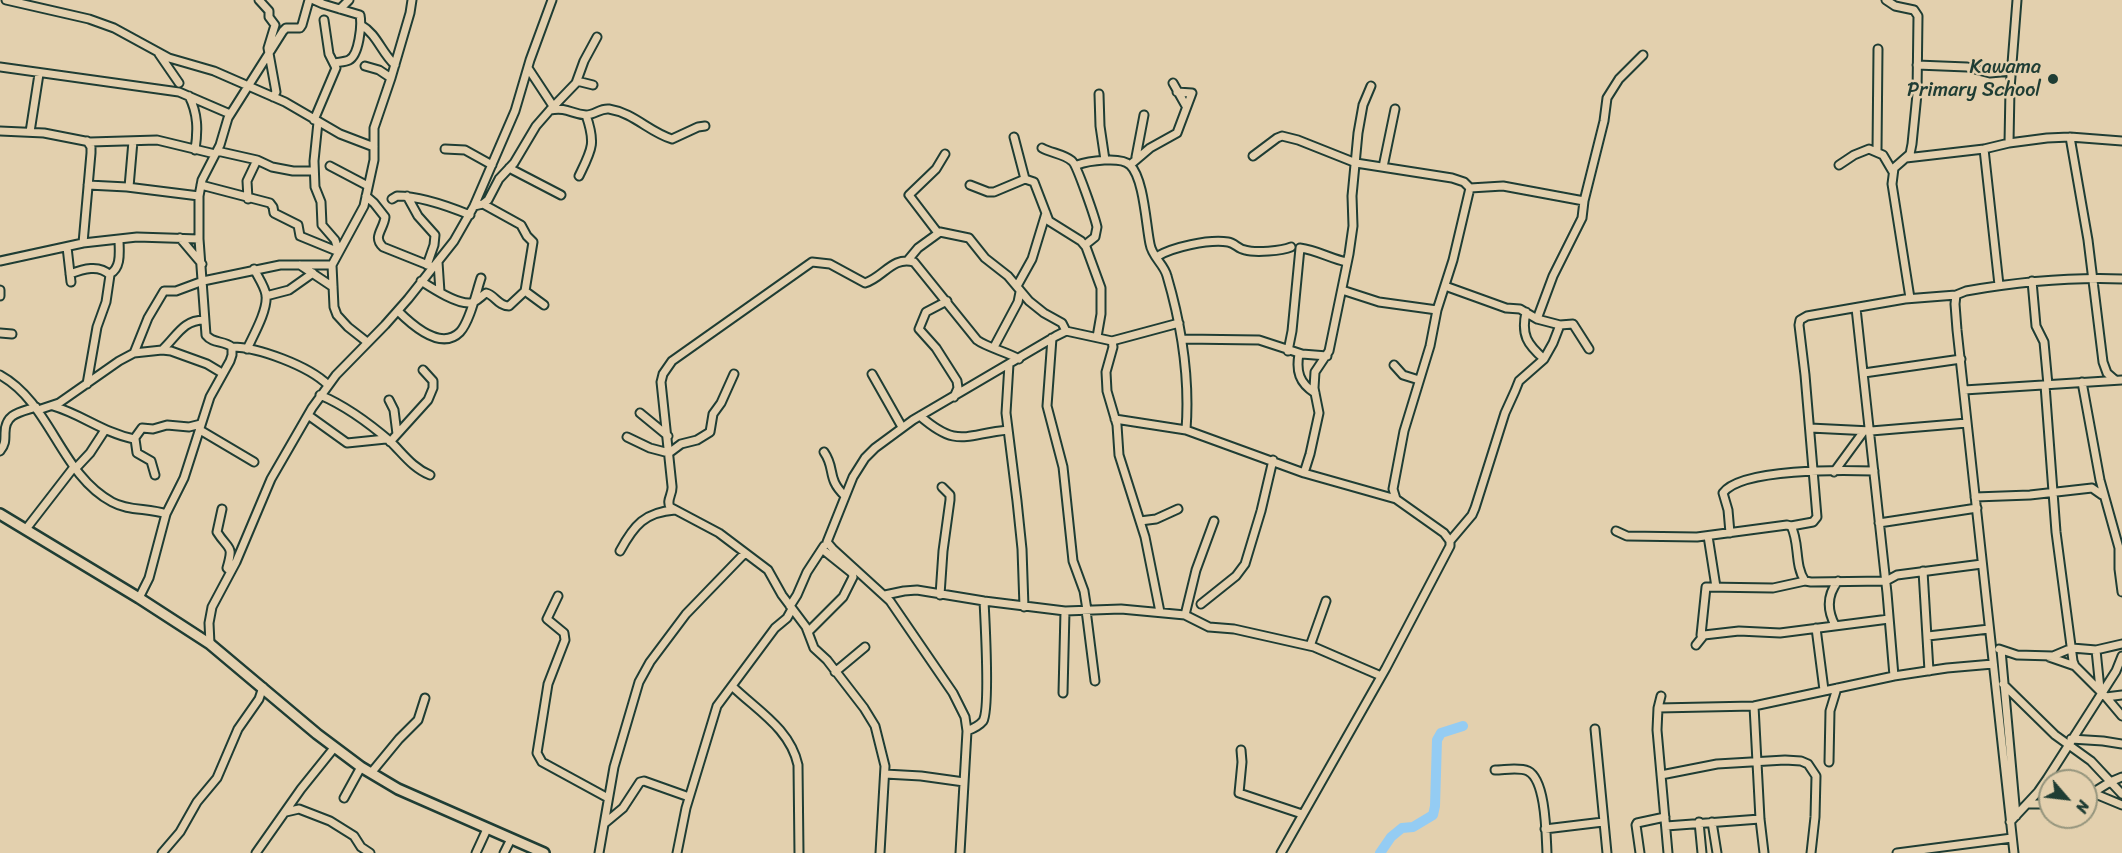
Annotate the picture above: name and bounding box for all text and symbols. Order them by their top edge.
place label: Kawama Primary School [1907,56,2041,103]
marker: Kawama Primary School [2046,72,2060,86]
north arrow [2038,769,2098,829]
text: N [2067,795,2098,818]

